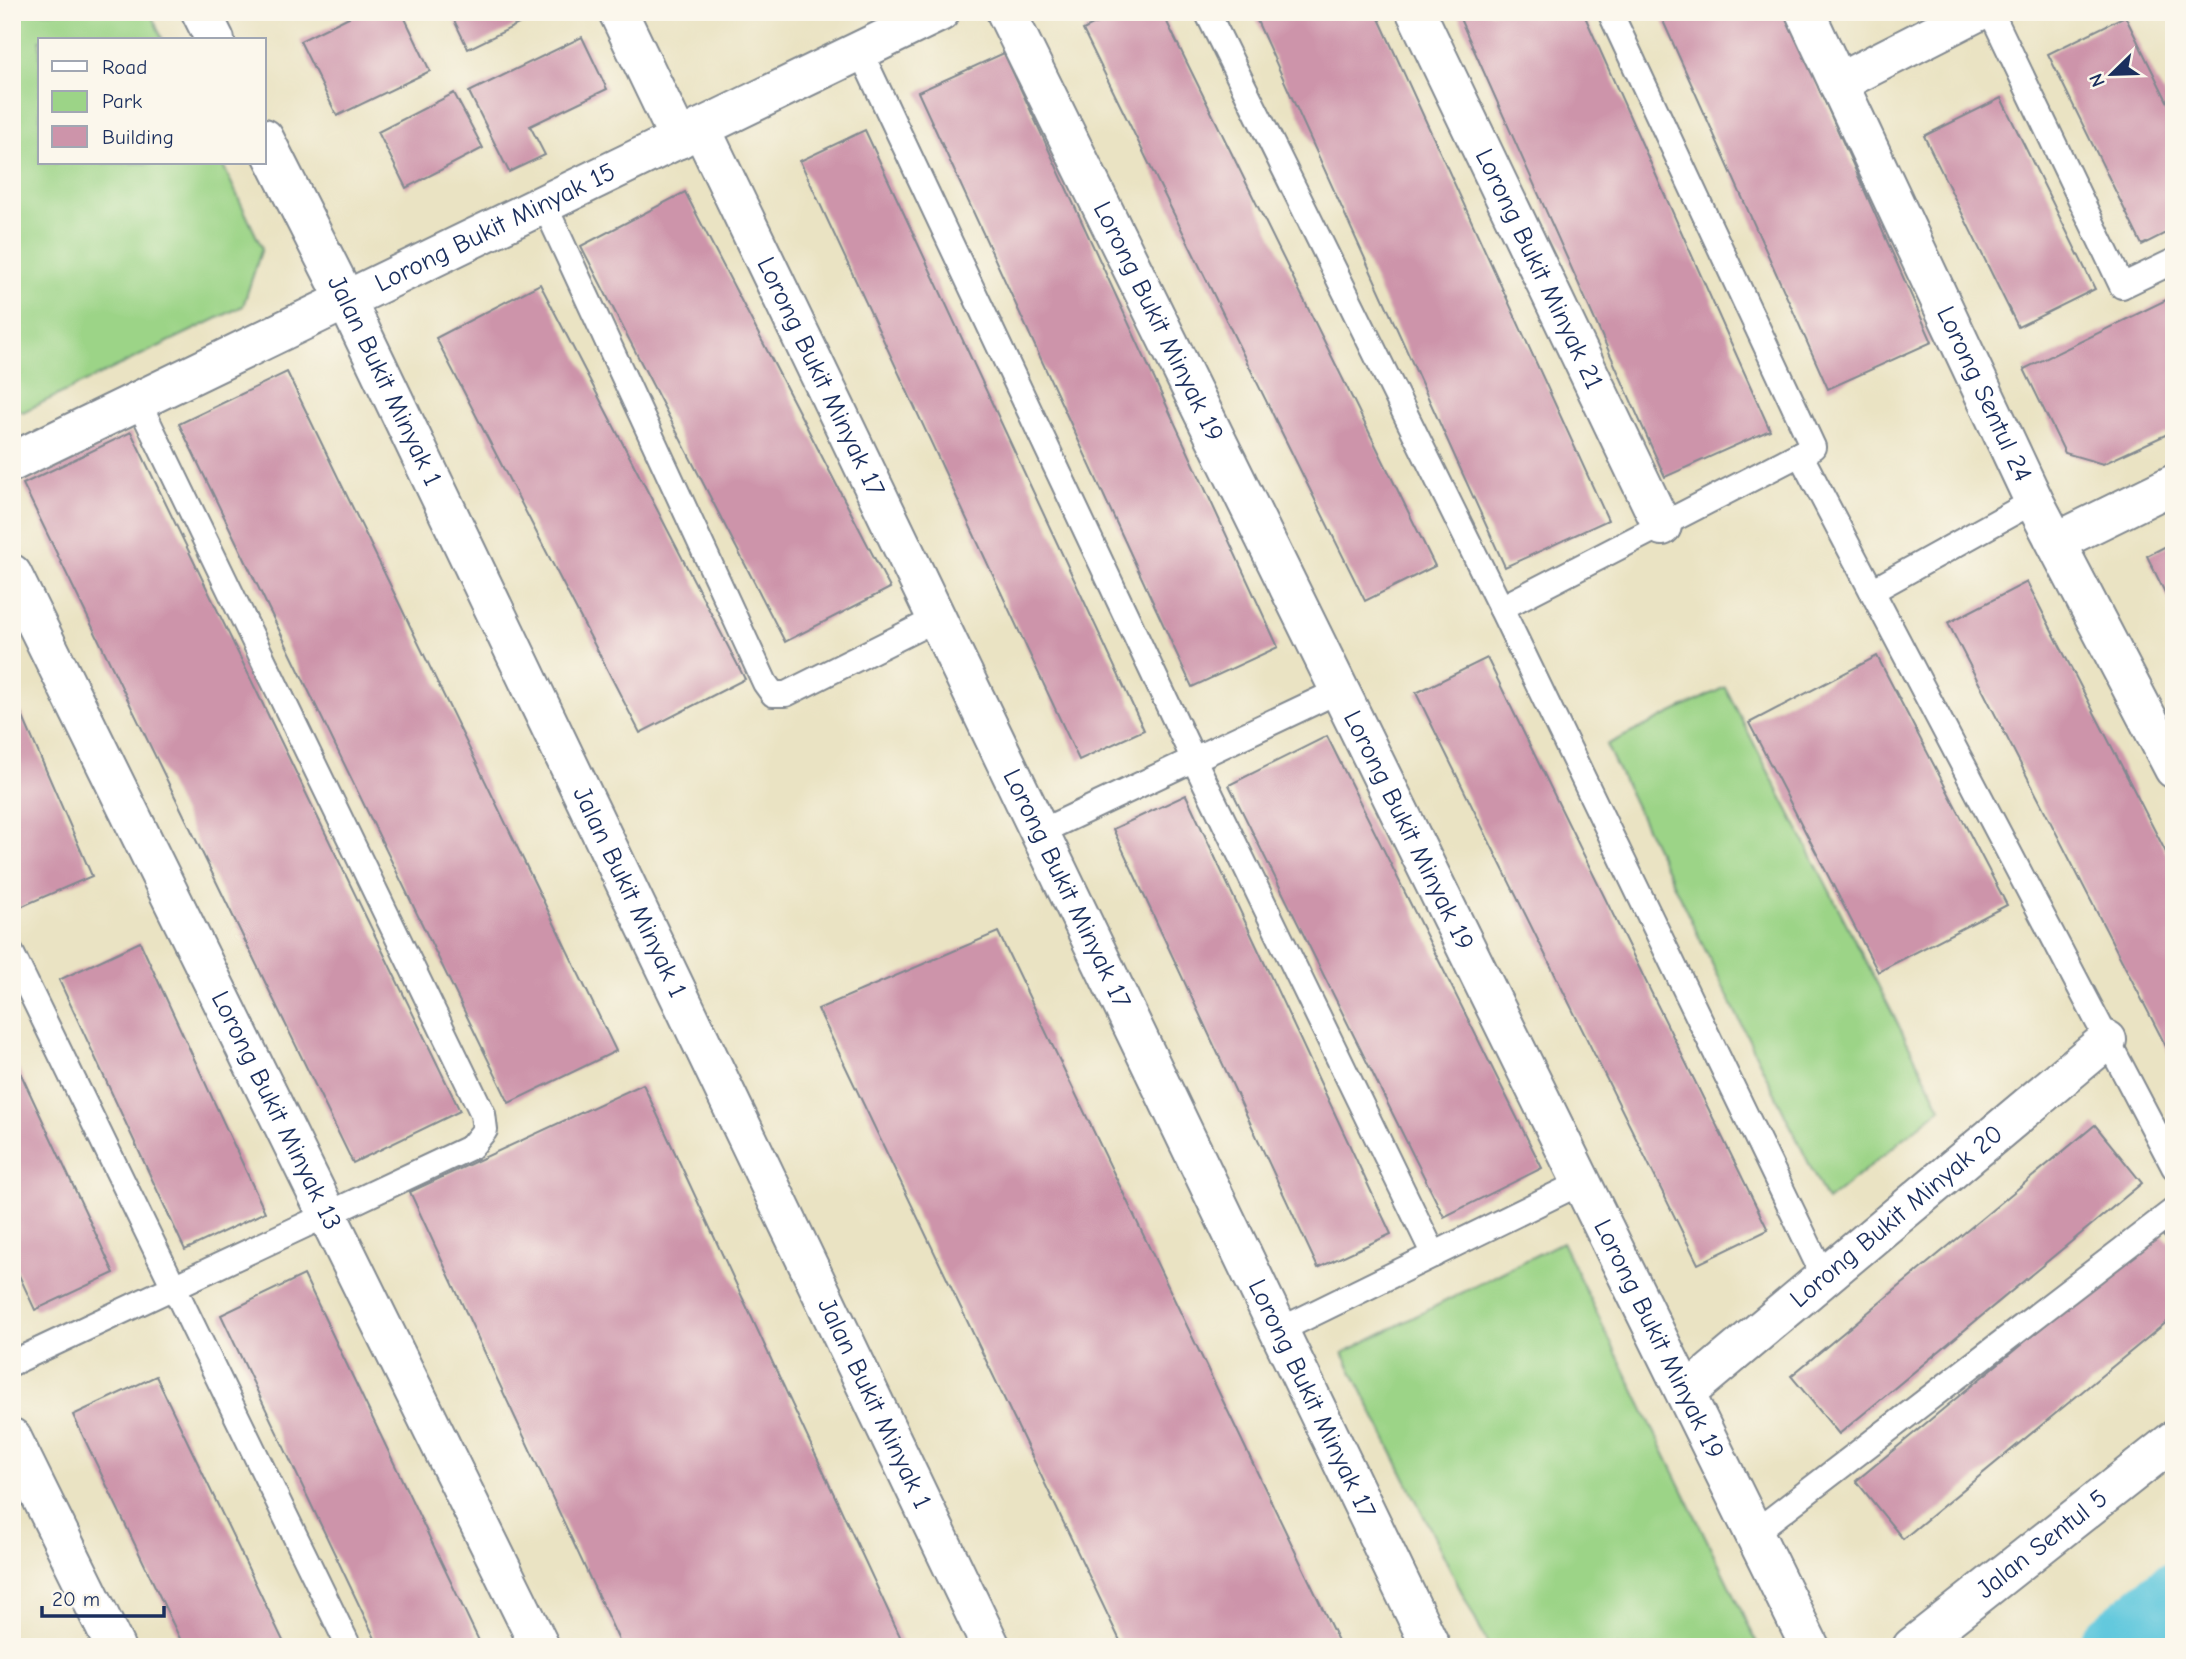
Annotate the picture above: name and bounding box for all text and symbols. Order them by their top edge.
legend [38,38,266,164]
north arrow [2078,38,2148,108]
text: Road [102,55,147,79]
text: N [2085,70,2110,90]
text: Park [102,89,142,113]
text: Building [102,125,174,149]
street label: Lorong Bukit Minyak 21 [1469,144,1609,394]
street label: Lorong Bukit Minyak 15 [370,157,620,299]
street label: Lorong Bukit Minyak 19 [1087,197,1230,446]
street label: Lorong Bukit Minyak 17 [750,252,891,501]
street label: Jalan Bukit Minyak 1 [321,270,448,491]
street label: Lorong Sentul 24 [1930,302,2038,486]
street label: Lorong Bukit Minyak 19 [1337,706,1480,955]
street label: Lorong Bukit Minyak 17 [996,764,1137,1013]
street label: Jalan Bukit Minyak 1 [566,782,693,1002]
street label: Lorong Bukit Minyak 13 [205,986,347,1235]
street label: Lorong Bukit Minyak 20 [1784,1119,2009,1314]
street label: Lorong Bukit Minyak 19 [1587,1215,1730,1464]
street label: Lorong Bukit Minyak 17 [1242,1275,1382,1523]
street label: Jalan Bukit Minyak 1 [811,1293,938,1514]
street label: Jalan Sentul 5 [1971,1483,2114,1605]
scale bar [42,1575,164,1619]
text: 20 m [52,1587,100,1611]

